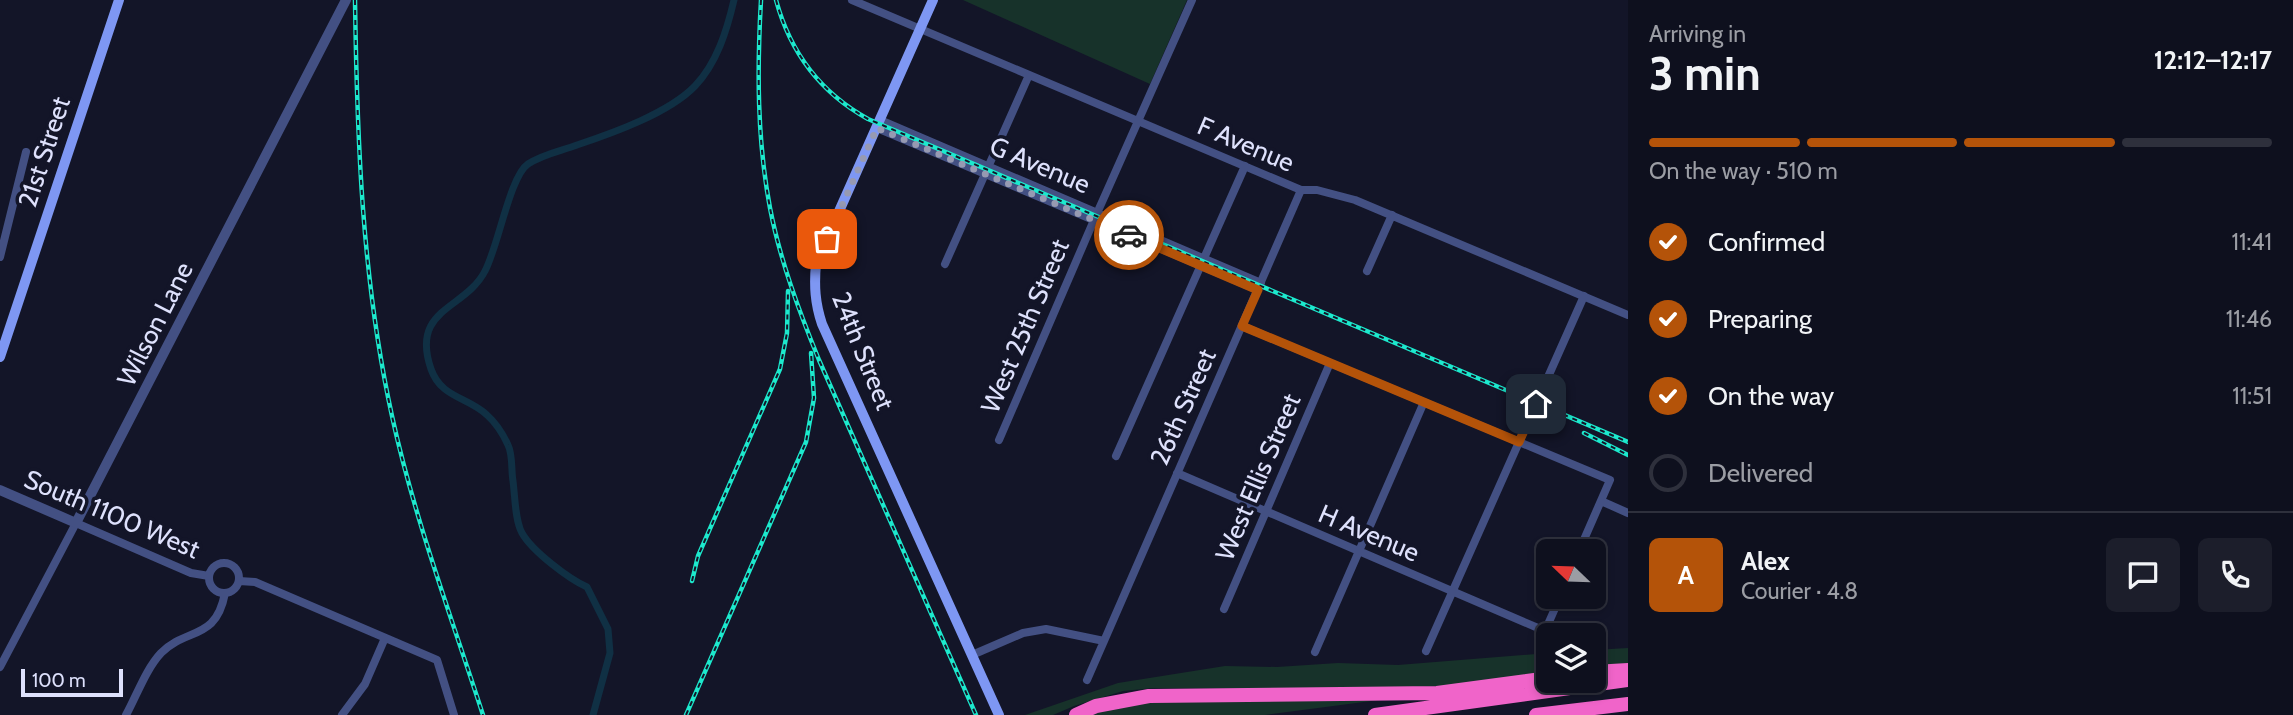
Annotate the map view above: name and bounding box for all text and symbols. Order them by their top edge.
text: Arriving in [1649,20,1746,48]
text: 12:12–12:17 [2154,44,2272,76]
text: 3 min [1649,46,1761,102]
street label: 21st Street [11,92,77,211]
street label: F Avenue [1193,109,1299,179]
street label: G Avenue [985,130,1095,200]
text: On the way · 510 m [1649,157,1838,185]
courier [1094,200,1164,270]
pin [797,209,857,269]
icon: car [1110,216,1148,254]
icon: bag [808,220,846,258]
icon: check [1649,223,1687,261]
text: Confirmed [1708,226,1825,258]
text: 11:41 [2231,228,2272,256]
street label: West 25th Street [974,234,1076,418]
street label: Wilson Lane [110,257,200,391]
street label: 24th Street [825,287,901,415]
icon: check [1649,300,1687,338]
text: Preparing [1708,303,1812,335]
text: 11:46 [2226,305,2272,333]
street label: 26th Street [1143,344,1223,470]
pin [1506,374,1566,434]
icon: check [1649,377,1687,415]
text: On the way [1708,380,1834,412]
text: 11:51 [2232,382,2272,410]
icon: home [1517,385,1555,423]
street label: West Ellis Street [1209,389,1308,565]
text: Delivered [1708,457,1813,489]
street label: South 1100 West [20,463,205,565]
street label: H Avenue [1314,497,1424,569]
button: chat [2106,538,2180,612]
button: phone [2198,538,2272,612]
north arrow [1536,539,1606,609]
map controls [1536,539,1606,693]
text: Alex [1741,545,1790,577]
text: A [1678,559,1694,591]
text: Courier · 4.8 [1741,577,1858,605]
button: layers [1536,623,1606,693]
scale bar [21,666,122,698]
text: 100 m [32,669,86,692]

